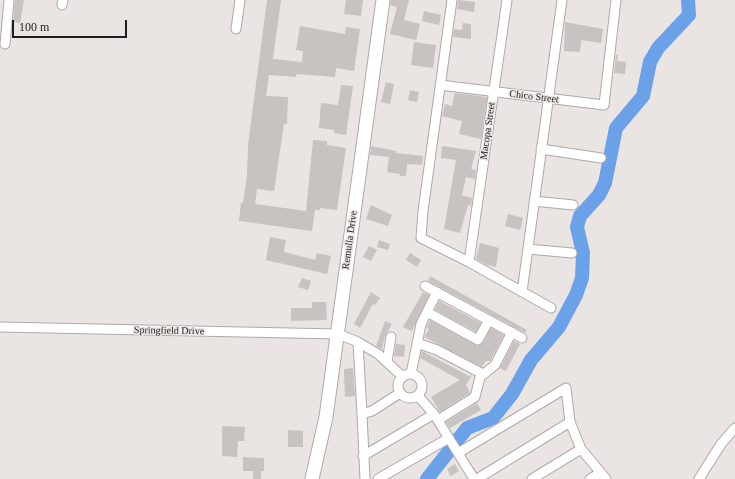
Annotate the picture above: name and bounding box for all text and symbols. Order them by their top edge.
scale bar [14,12,129,38]
text: 100 m [19,20,49,34]
street label: Chico Street [509,88,559,106]
street label: Macopa Street [478,101,498,161]
street label: Remulla Drive [340,210,360,270]
street label: Springfield Drive [134,324,204,338]

